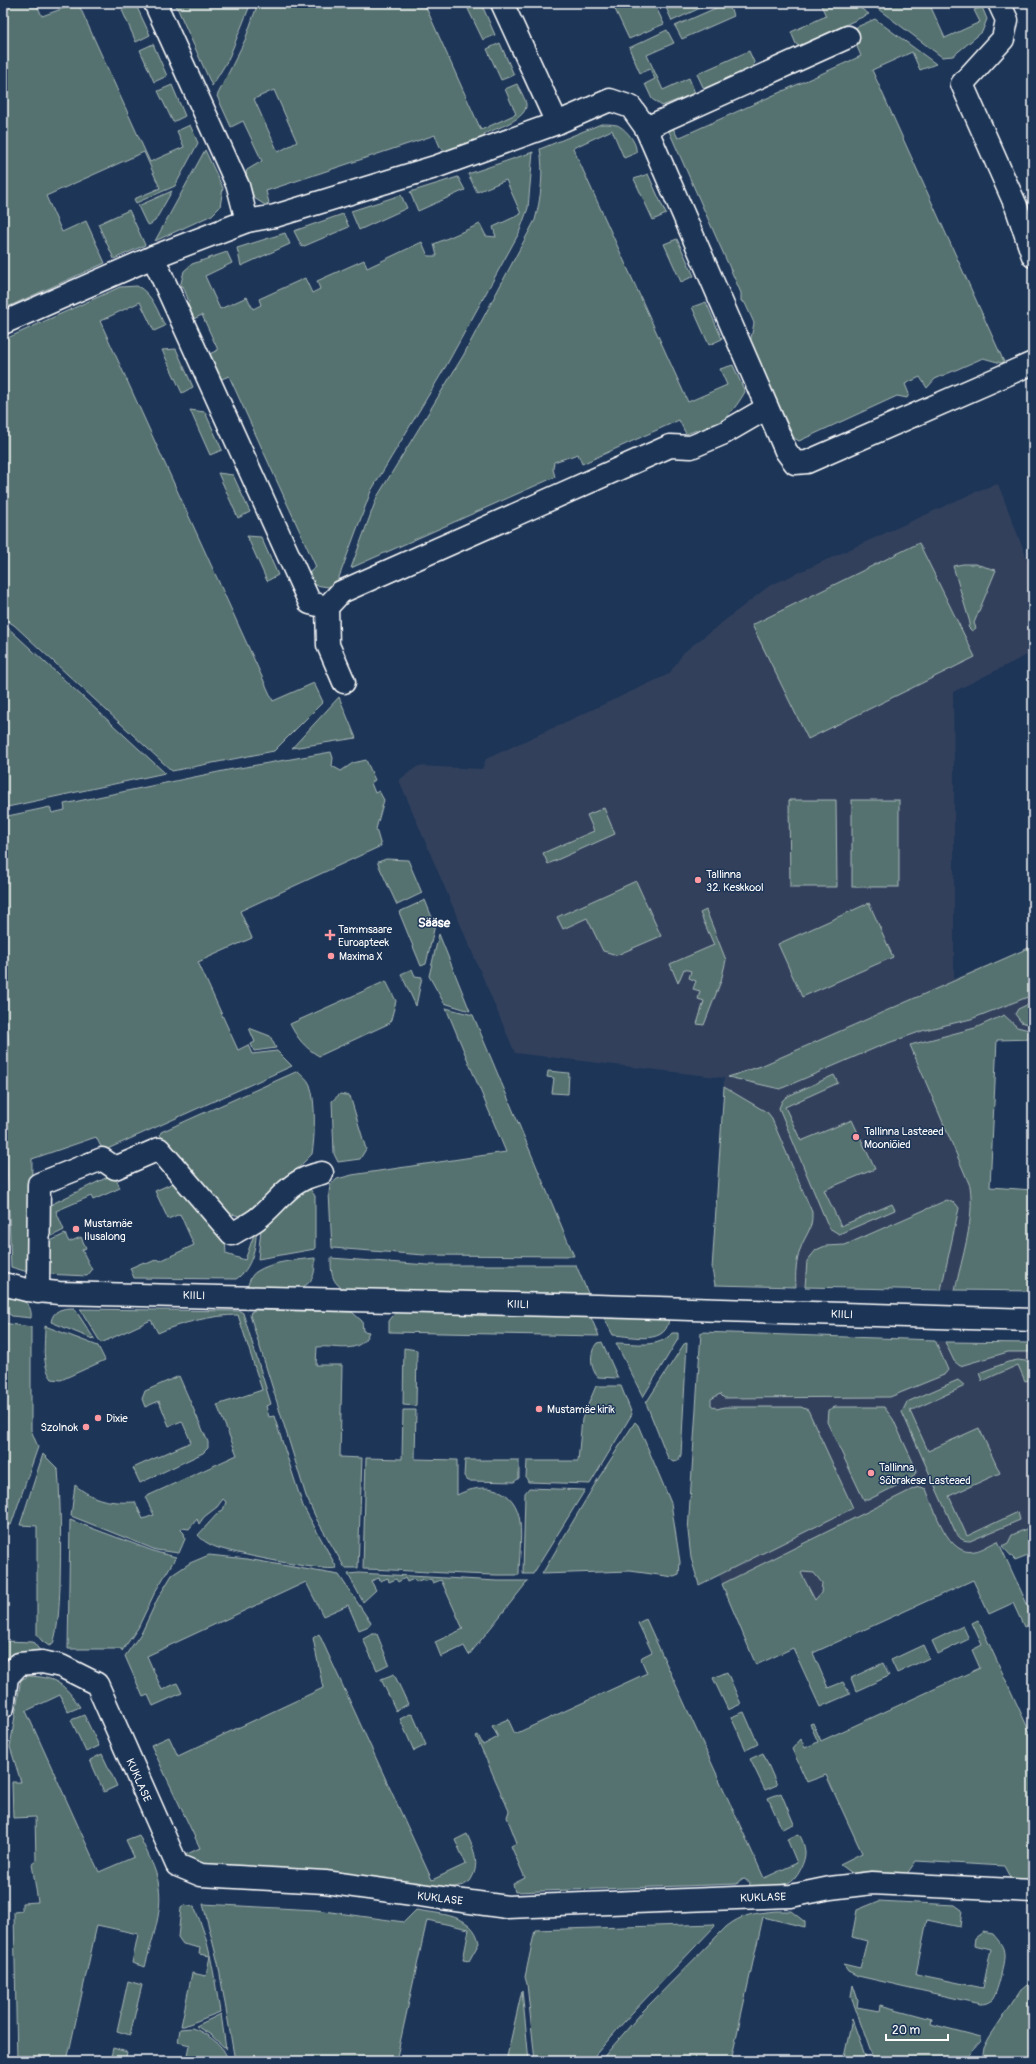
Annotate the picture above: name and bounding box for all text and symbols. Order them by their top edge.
place label: Tallinna 32. Keskkool [706,868,764,894]
marker: Tallinna 32. Keskkool [693,875,703,885]
district label: Sääse [418,915,451,931]
place label: Tammsaare Euroapteek [338,923,393,949]
marker: Tammsaare Euroapteek [325,930,335,940]
place label: Maxima X [339,950,383,963]
marker: Maxima X [326,951,336,961]
place label: Tallinna Lasteaed Mooniõied [864,1125,944,1151]
marker: Tallinna Lasteaed Mooniõied [851,1132,861,1142]
place label: Mustamäe Ilusalong [84,1217,133,1243]
marker: Mustamäe Ilusalong [71,1224,81,1234]
street label: KIILI [183,1289,205,1302]
street label: KIILI [507,1298,529,1311]
street label: KIILI [831,1308,853,1321]
place label: Mustamäe kirik [547,1403,615,1416]
marker: Mustamäe kirik [534,1404,544,1414]
place label: Dixie [106,1412,128,1425]
marker: Dixie [93,1413,103,1423]
place label: Szolnok [40,1421,78,1434]
marker: Szolnok [81,1422,91,1432]
place label: Tallinna Sõbrakese Lasteaed [879,1461,971,1487]
marker: Tallinna Sõbrakese Lasteaed [866,1468,876,1478]
street label: KUKLASE [123,1757,154,1804]
street label: KUKLASE [416,1889,464,1908]
street label: KUKLASE [740,1890,787,1905]
scale bar [886,2016,948,2042]
text: 20 m [892,2023,921,2038]

